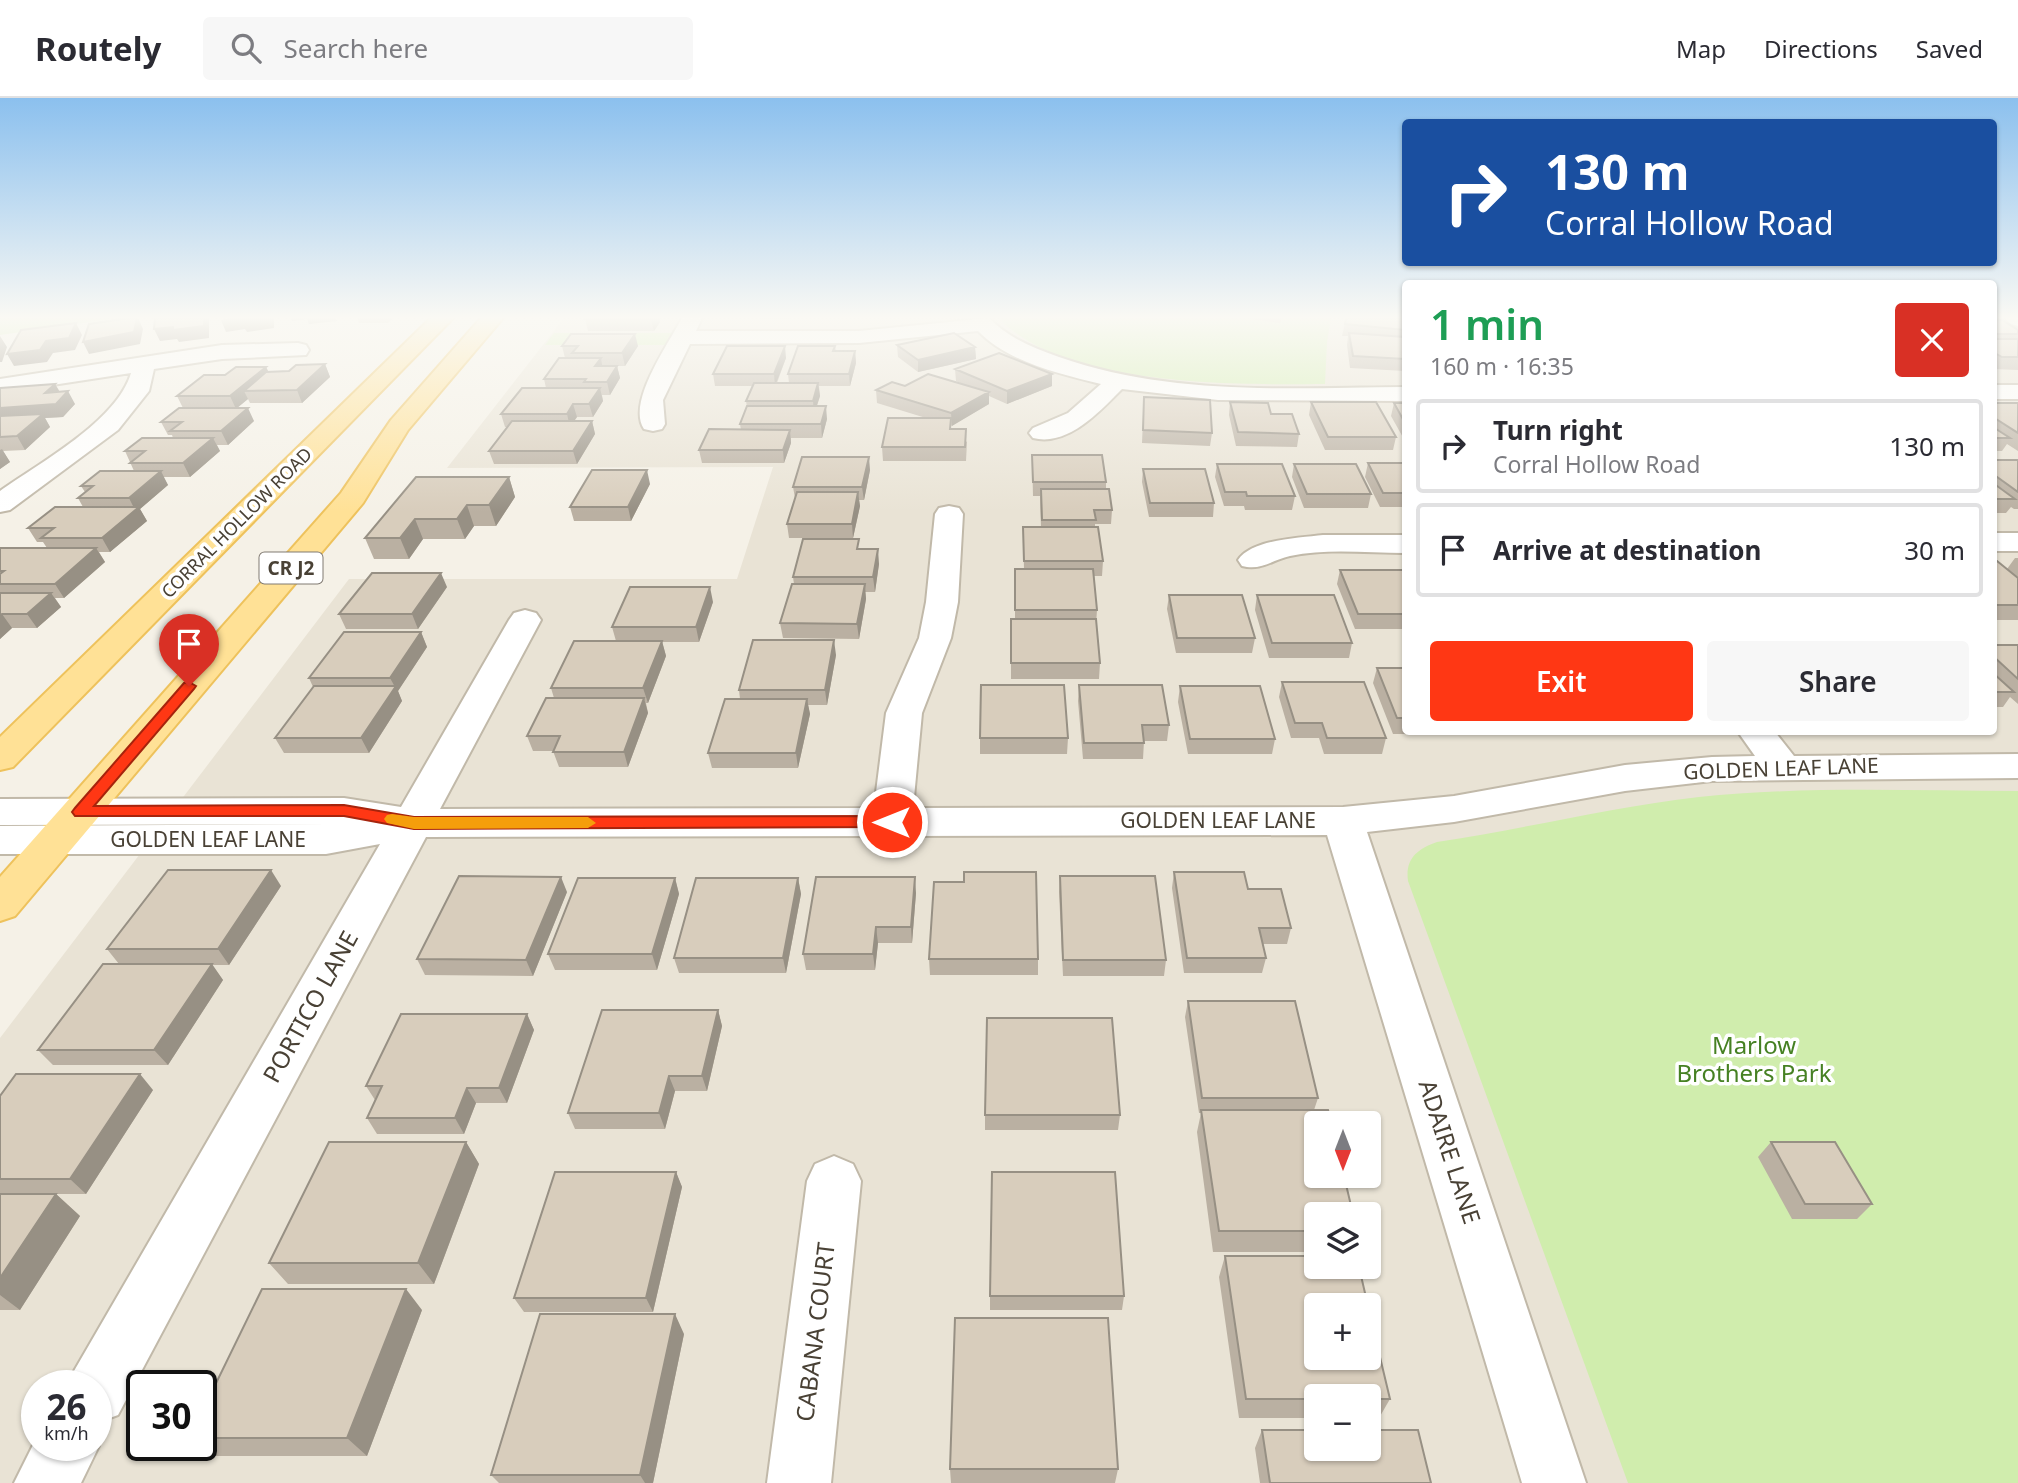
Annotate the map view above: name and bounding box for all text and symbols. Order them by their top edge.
search box [203,17,693,80]
text: Routely [35,26,161,71]
icon: search [227,29,265,67]
text: Search here [283,30,428,66]
text: Map [1676,32,1726,65]
text: Directions [1764,32,1878,65]
text: Saved [1916,32,1983,65]
text: 130 m [1545,138,1690,204]
icon: right [1430,147,1521,238]
text: Corral Hollow Road [1545,201,1834,244]
text: 1 min [1430,295,1544,352]
button: close [1895,303,1969,377]
text: 160 m · 16:35 [1430,350,1574,382]
text: Turn right [1493,412,1623,448]
icon: right [1434,427,1472,465]
text: 130 m [1889,428,1965,464]
street label: CORRAL HOLLOW ROAD [156,442,317,603]
text: Corral Hollow Road [1493,448,1700,480]
icon: arrive [1434,531,1472,569]
text: Arrive at destination [1493,532,1762,568]
text: 30 m [1904,532,1965,568]
road number: CR J2 [260,552,322,583]
pin [159,614,219,686]
icon: arrive [170,625,208,663]
button: Exit [1430,641,1693,721]
button: Share [1707,641,1969,721]
street label: GOLDEN LEAF LANE [1683,751,1879,785]
position arrow [855,785,929,859]
street label: GOLDEN LEAF LANE [1120,806,1316,834]
street label: GOLDEN LEAF LANE [110,825,306,853]
street label: PORTICO LANE [254,924,365,1088]
park label: Marlow Brothers Park [1677,1028,1832,1089]
street label: ADAIRE LANE [1412,1075,1489,1228]
north arrow [1304,1111,1381,1188]
map controls [1304,1111,1381,1461]
button: layers [1304,1202,1381,1279]
street label: CABANA COURT [787,1240,842,1423]
button: + [1304,1293,1381,1370]
speed limit sign: 30 [126,1370,217,1461]
text: 26 [46,1383,87,1430]
button: − [1304,1384,1381,1461]
text: km/h [44,1421,89,1445]

